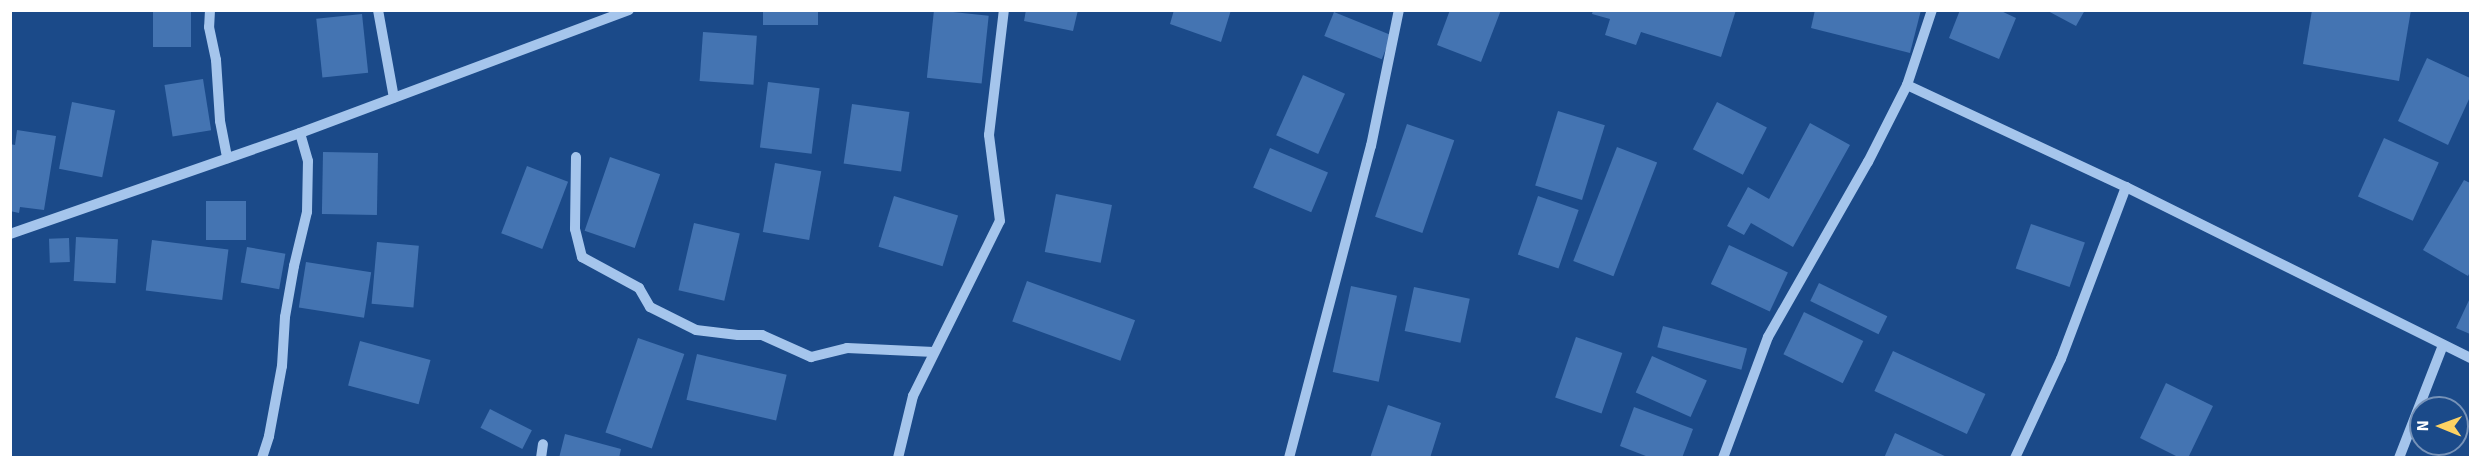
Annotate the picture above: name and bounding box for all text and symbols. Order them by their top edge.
north arrow [2409,396,2469,456]
text: N [2413,420,2433,431]

